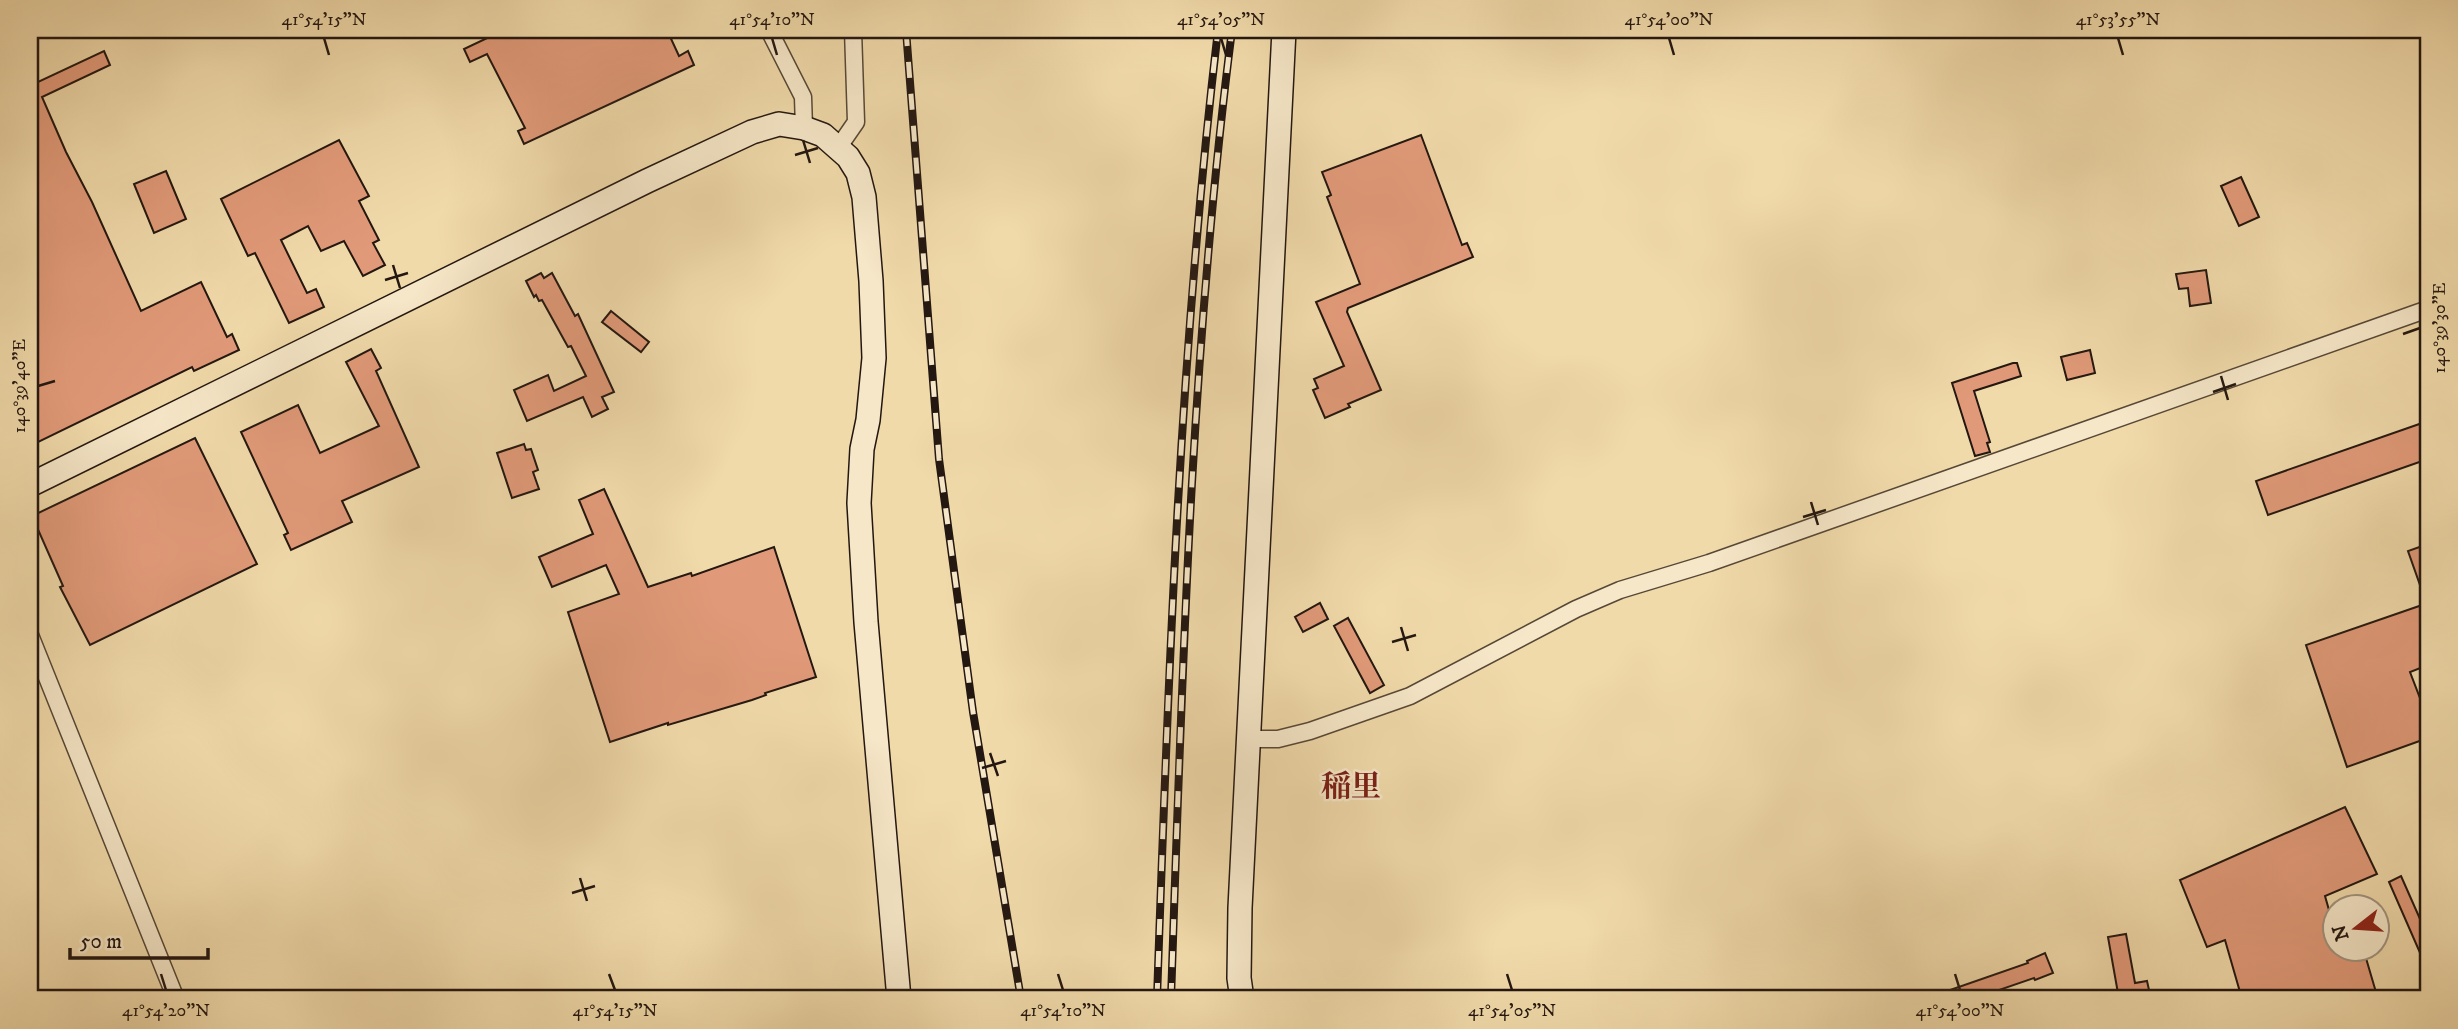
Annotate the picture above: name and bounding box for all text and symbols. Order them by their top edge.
text: 41°54'15"N [282,9,367,31]
text: 41°54'10"N [729,9,815,31]
text: 41°54'05"N [1177,9,1265,31]
text: 41°54'00"N [1625,9,1714,31]
text: 41°53'55"N [2076,9,2161,31]
text: 140°39'30"E [2429,282,2451,373]
text: 140°39'40"E [9,339,31,433]
district label: 稲里 [1321,769,1381,806]
north arrow [2322,892,2392,962]
scale bar [70,917,208,961]
text: N [2328,921,2354,943]
text: 50 m [80,929,122,955]
text: 41°54'20"N [122,1000,210,1022]
text: 41°54'15"N [573,1000,658,1022]
text: 41°54'10"N [1020,1000,1106,1022]
text: 41°54'05"N [1468,1000,1556,1022]
text: 41°54'00"N [1916,1000,2005,1022]

